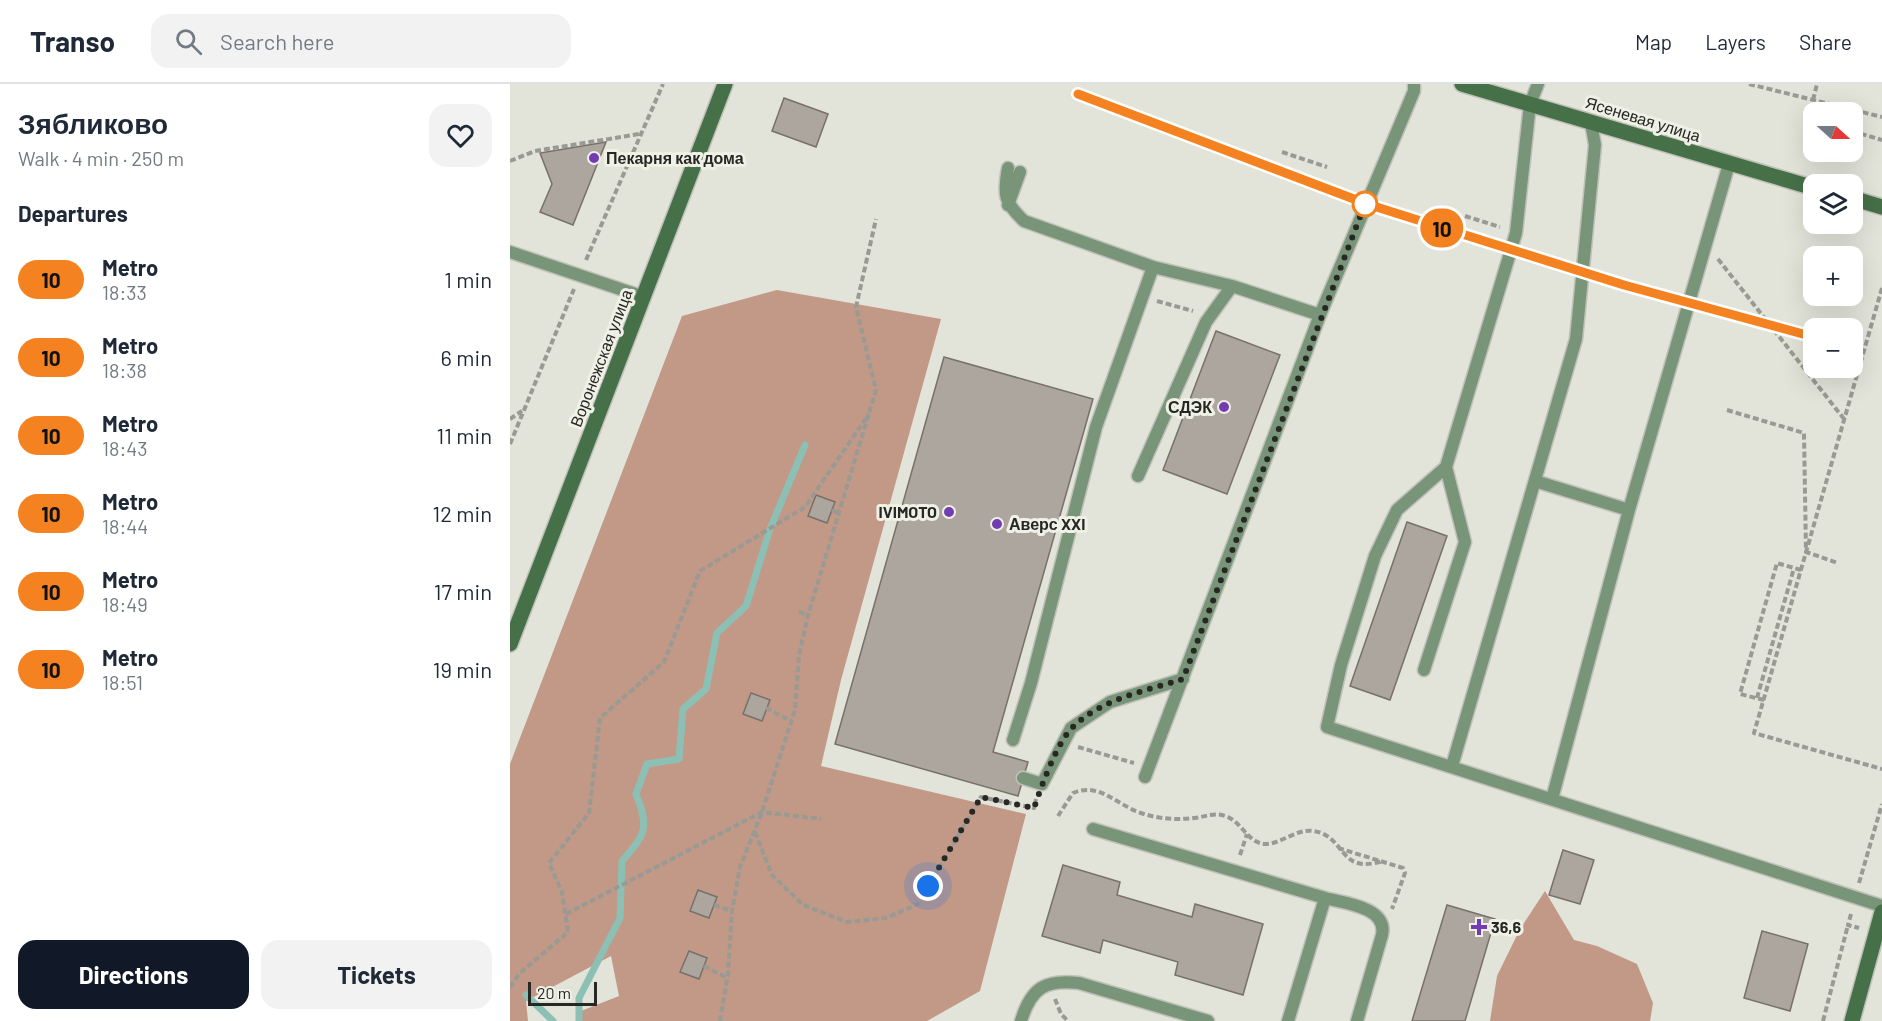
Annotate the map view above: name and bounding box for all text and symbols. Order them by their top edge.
search box [151,14,571,68]
text: Transo [30,24,115,58]
icon: search [172,25,205,58]
text: Search here [220,28,334,54]
text: Map [1635,29,1672,54]
text: Layers [1705,29,1766,54]
text: Share [1799,29,1852,54]
street label: Ясеневая улица [1583,92,1703,145]
north arrow [1803,102,1863,162]
map controls [1803,102,1863,378]
button: heart [429,104,492,167]
text: Зябликово [18,106,168,140]
text: Walk · 4 min · 250 m [18,146,184,170]
place label: Пекарня как дома [606,148,744,167]
marker: Пекарня как дома [587,151,601,165]
button: layers [1803,174,1863,234]
unlabelled marker [1352,191,1378,217]
text: Departures [18,200,128,226]
line badge: 10 [1415,208,1469,248]
text: 10 [1432,216,1452,241]
button: + [1803,246,1863,306]
text: Metro [102,254,158,280]
text: 1 min [444,266,492,292]
text: 10 [41,267,61,292]
text: 18:33 [102,280,147,304]
street label: Воронежская улица [566,286,636,429]
button: − [1803,318,1863,378]
text: Metro [102,332,158,358]
text: 6 min [441,344,492,370]
text: 10 [41,345,61,370]
text: 18:38 [102,358,147,382]
place label: СДЭК [1168,397,1212,416]
marker: СДЭК [1217,400,1231,414]
text: Metro [102,410,158,436]
text: 11 min [436,422,492,448]
text: 10 [41,423,61,448]
text: 18:43 [102,436,148,460]
text: Metro [102,488,158,514]
text: 12 min [432,500,492,526]
text: 10 [41,501,61,526]
place label: IVIMOTO [879,502,937,521]
marker: IVIMOTO [942,505,956,519]
text: 18:44 [102,514,148,538]
place label: Аверс XXI [1009,514,1085,533]
marker: Аверс XXI [990,517,1004,531]
text: Metro [102,566,158,592]
text: 17 min [434,578,492,604]
text: 10 [41,579,61,604]
text: 18:49 [102,592,148,616]
text: Metro [102,644,158,670]
text: 19 min [433,656,492,682]
text: 10 [41,657,61,682]
text: 18:51 [102,670,143,694]
your location [913,871,943,901]
place label: 36,6 [1491,917,1521,936]
marker: 36,6 [1472,920,1486,934]
button: Directions [18,940,249,1009]
button: Tickets [261,940,492,1009]
scale bar [528,979,597,1006]
text: 20 m [537,983,571,1002]

